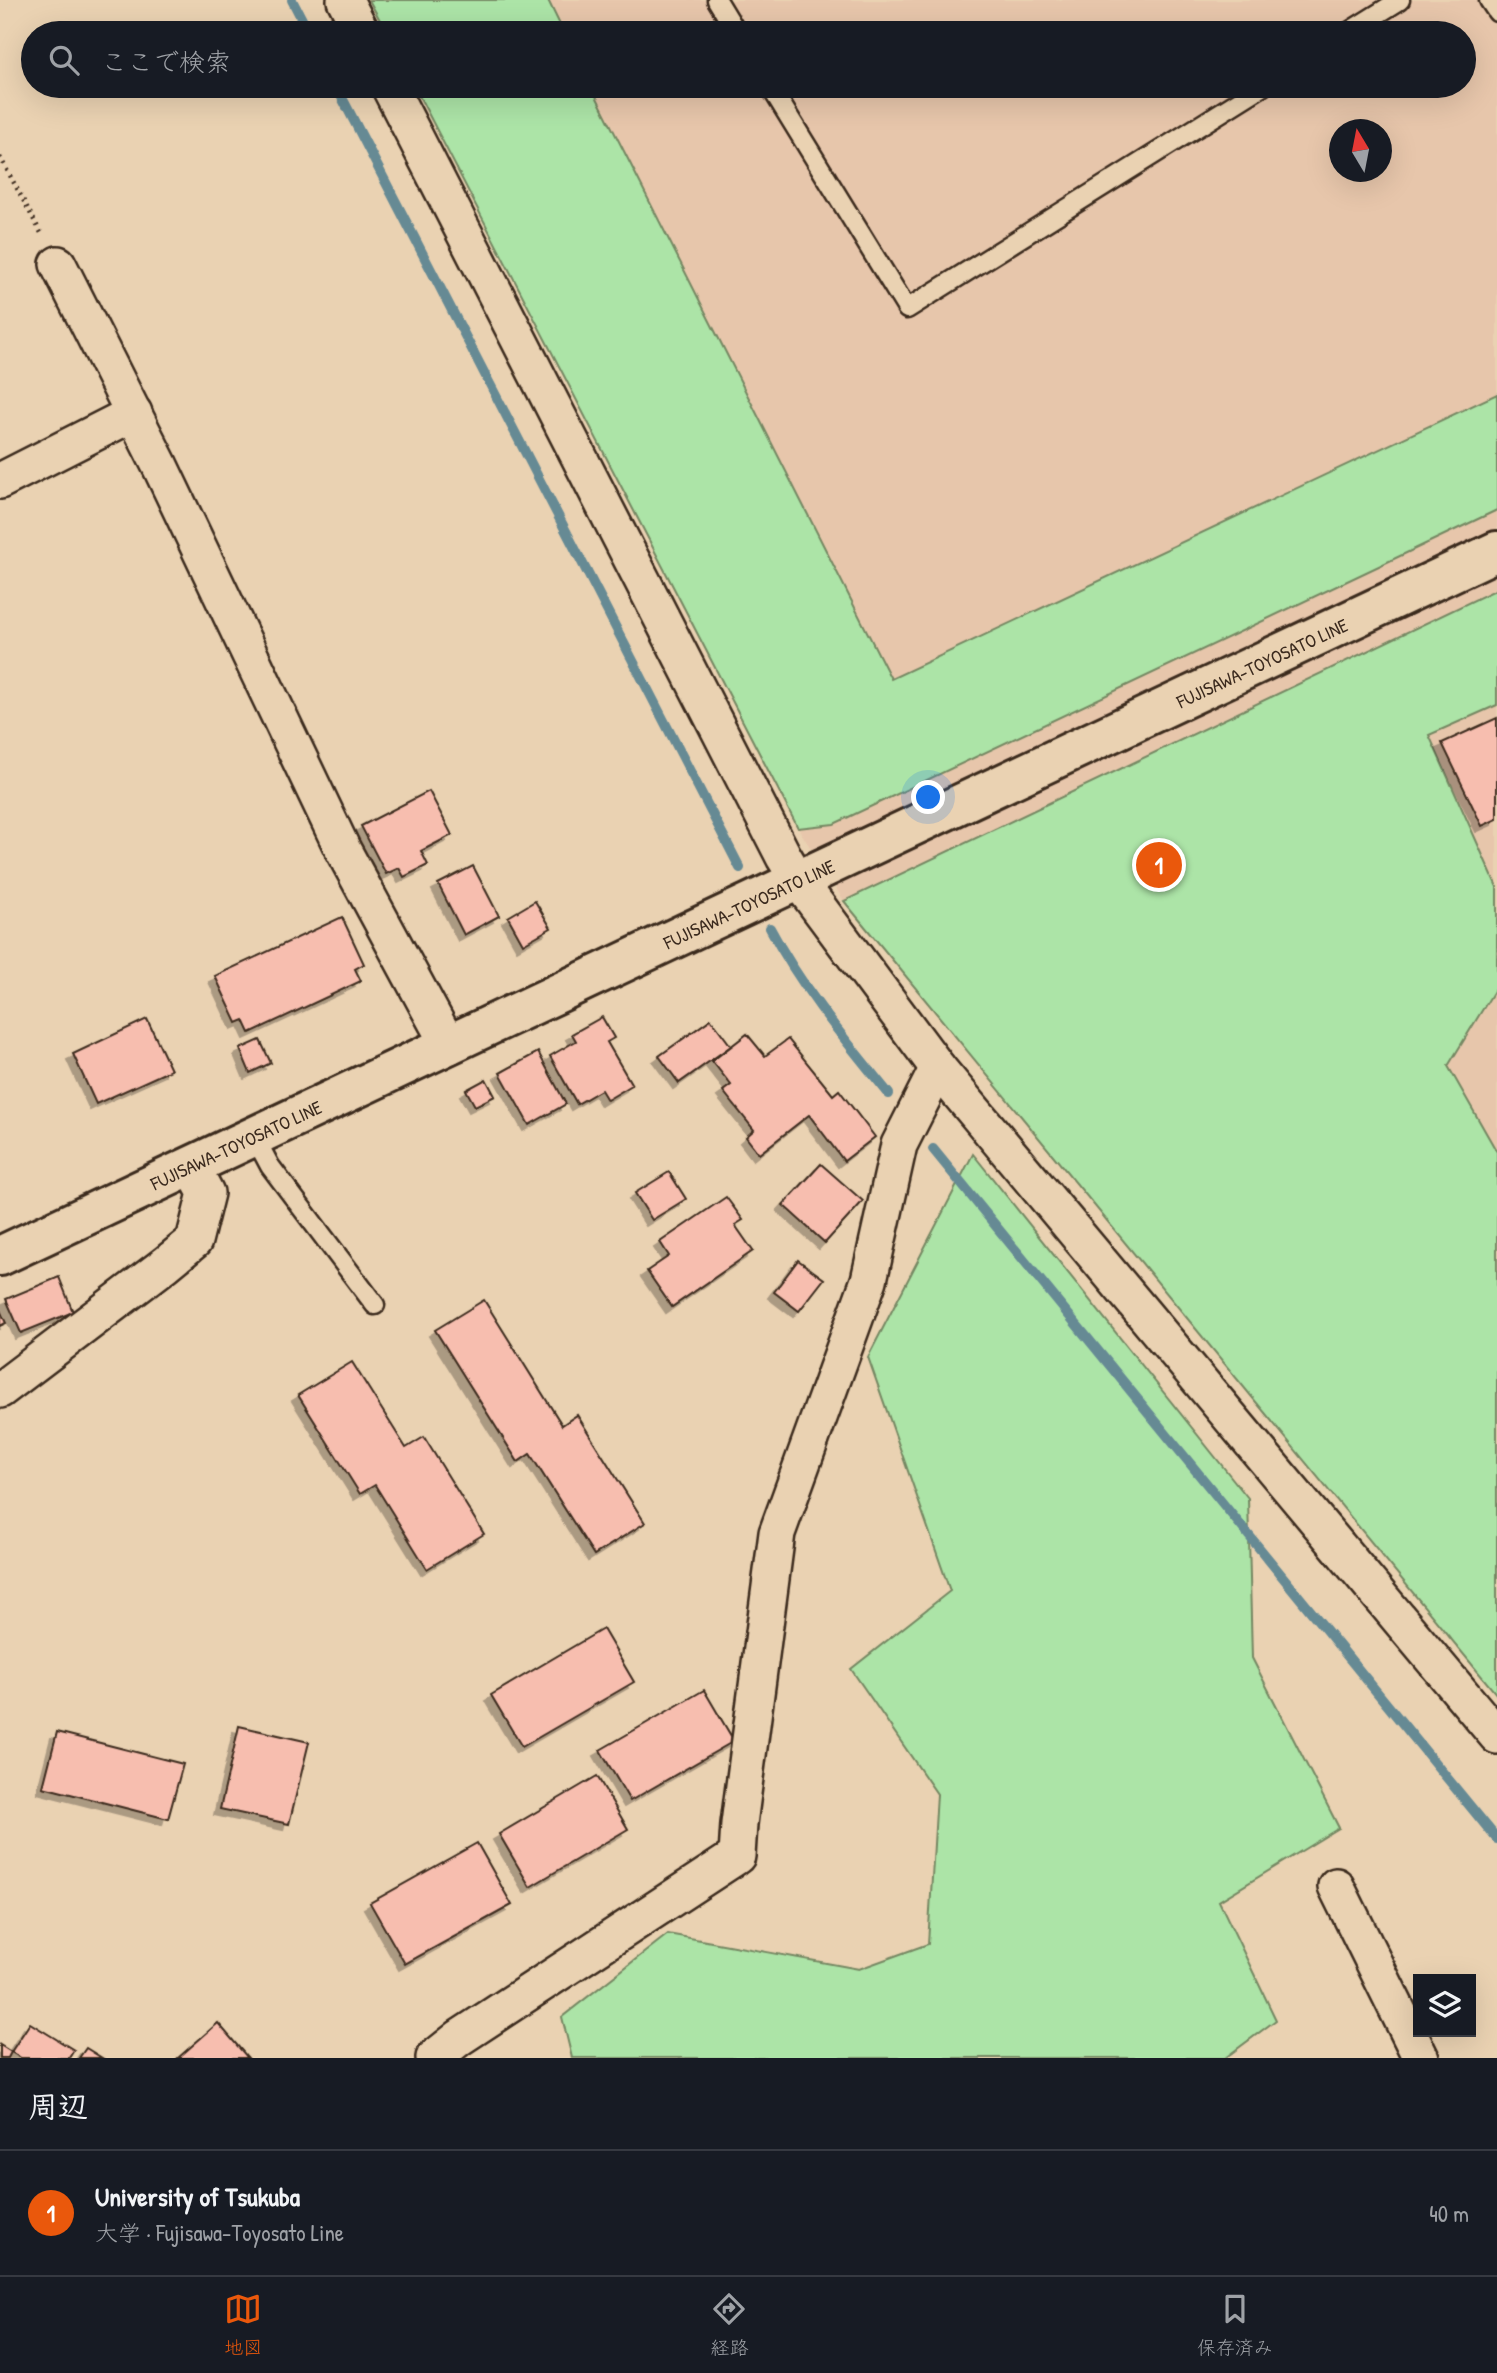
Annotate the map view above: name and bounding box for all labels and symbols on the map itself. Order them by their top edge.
north arrow [1329,119,1392,182]
street label: FUJISAWA-TOYOSATO LINE [1171,612,1352,715]
your location [911,780,945,814]
pin: 1 [1136,839,1182,891]
street label: FUJISAWA-TOYOSATO LINE [658,853,839,956]
street label: FUJISAWA-TOYOSATO LINE [145,1094,326,1197]

